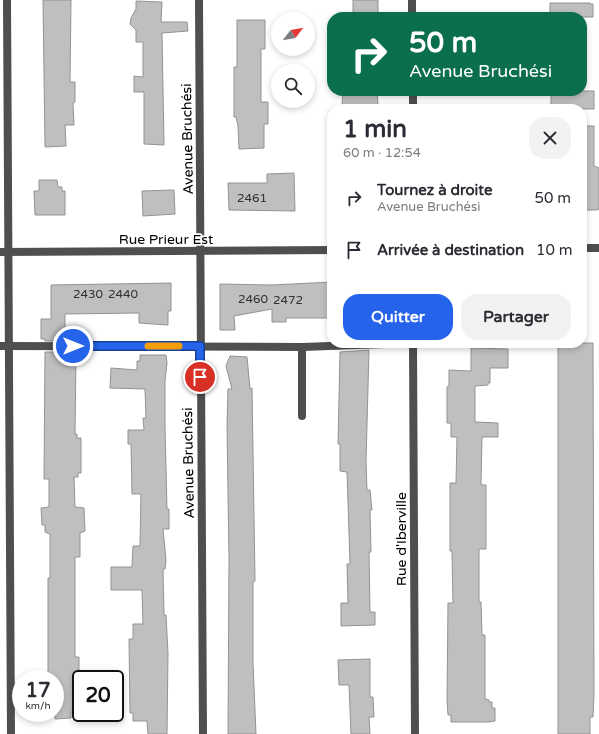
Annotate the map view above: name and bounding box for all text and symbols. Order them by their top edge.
north arrow [271,12,315,56]
map controls [271,12,315,108]
text: 50 m [409,26,477,60]
icon: right [343,28,395,80]
text: Avenue Bruchési [409,60,552,82]
button: search [271,64,315,108]
street label: Avenue Bruchési [178,83,197,195]
text: 1 min [343,115,407,144]
button: close [529,117,571,159]
text: 60 m · 12:54 [343,145,421,161]
text: Tournez à droite [377,181,492,199]
icon: right [343,187,365,209]
text: 50 m [534,189,571,207]
house number: 2461 [237,191,267,205]
text: Avenue Bruchési [377,199,480,215]
street label: Rue Prieur Est [119,231,214,248]
icon: arrive [343,239,365,261]
text: Arrivée à destination [377,241,524,259]
text: 10 m [536,241,573,259]
house number: 2430 [73,287,104,301]
house number: 2440 [108,287,139,301]
house number: 2460 [238,292,269,306]
house number: 2472 [273,293,303,307]
button: Quitter [343,294,453,340]
button: Partager [461,294,571,340]
position arrow [52,325,94,367]
pin [183,360,217,394]
icon: arrive [189,366,211,388]
street label: Avenue Bruchési [179,407,198,519]
street label: Rue d'Iberville [393,492,410,586]
speed limit sign: 20 [72,670,124,722]
text: 17 [25,679,51,703]
text: km/h [25,700,51,712]

